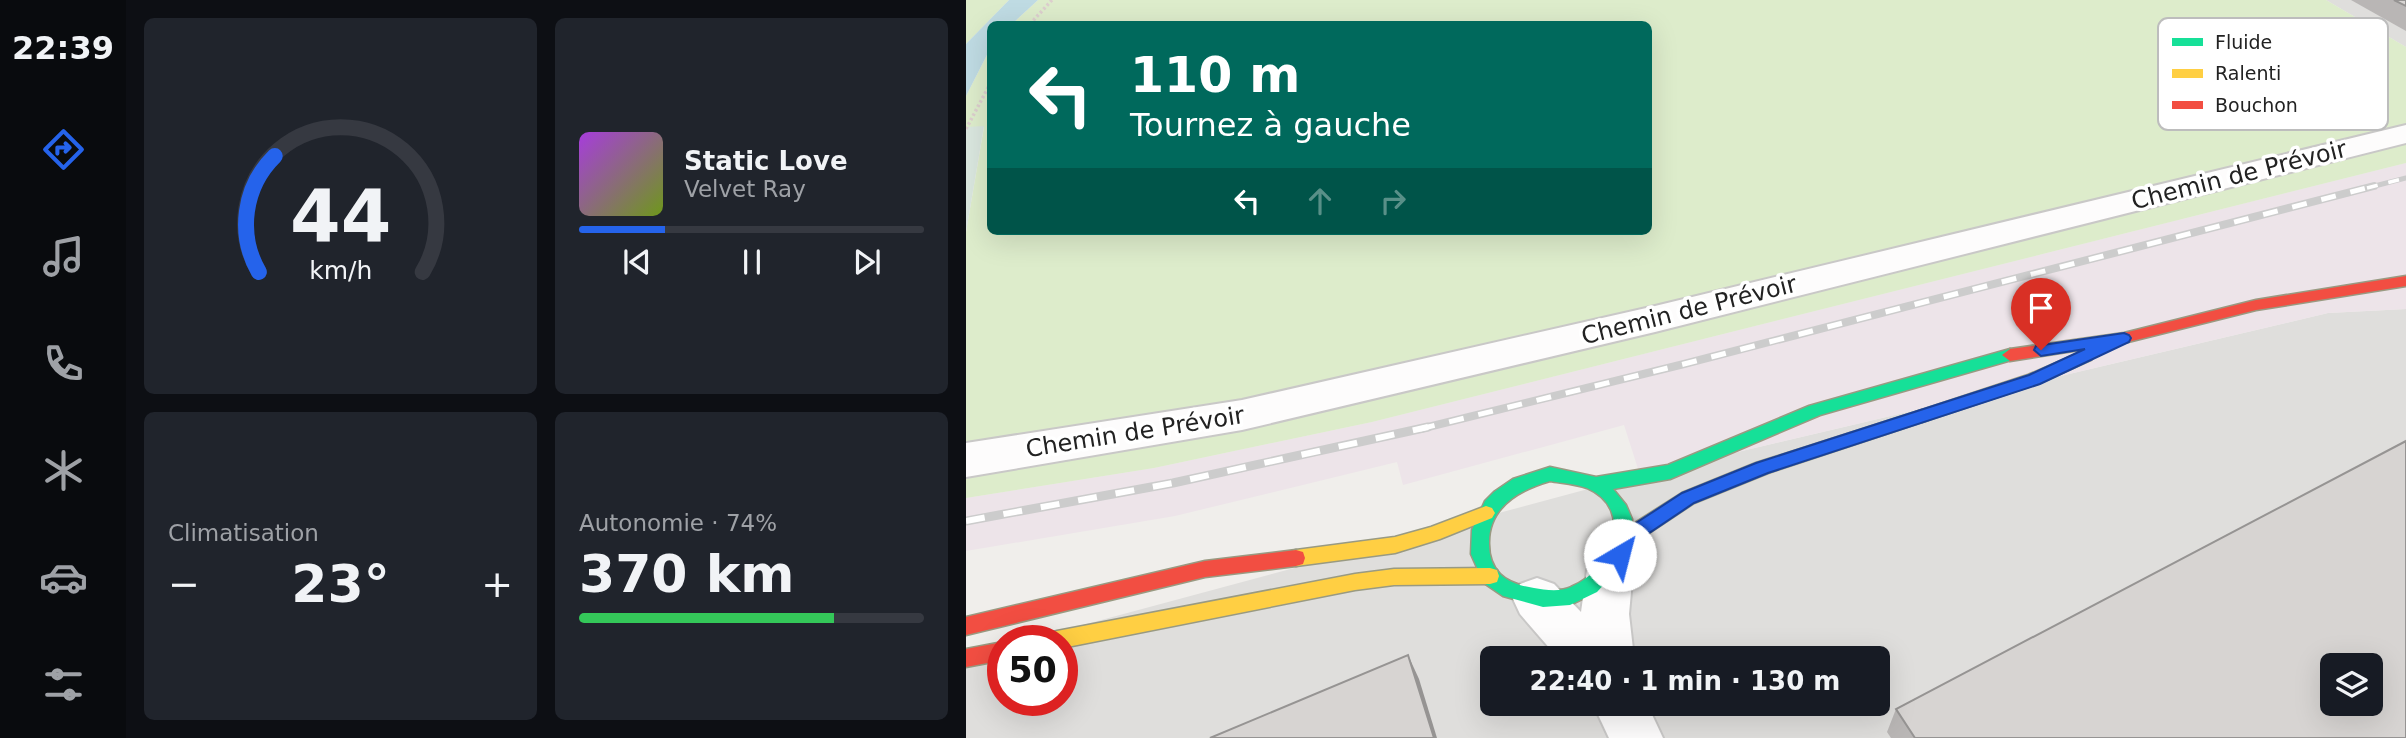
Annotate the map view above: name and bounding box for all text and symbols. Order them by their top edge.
legend [2158,18,2388,130]
text: 22:39 [12,29,114,67]
text: Fluide [2215,31,2272,53]
text: 110 m [1130,47,1300,104]
icon: left [1015,49,1106,140]
text: Ralenti [2215,62,2281,84]
text: Bouchon [2215,94,2298,116]
text: Tournez à gauche [1130,106,1411,144]
icon: directions [39,125,88,174]
street label: Chemin de Prévoir [2128,135,2350,215]
text: Static Love [684,146,848,176]
text: 44 [290,175,391,260]
text: Velvet Ray [684,176,806,202]
icon: left [1228,182,1266,220]
icon: ahead [1301,182,1339,220]
icon: right [1374,182,1412,220]
icon: music [39,232,88,281]
icon: previous [618,243,656,281]
icon: pause [733,243,771,281]
icon: next [848,243,886,281]
text: km/h [309,256,372,285]
street label: Chemin de Prévoir [1578,270,1800,350]
pin [2011,278,2071,350]
icon: arrive [2022,289,2060,327]
icon: phone [39,339,88,388]
street label: Chemin de Prévoir [1024,401,1246,463]
icon: climate [39,446,88,495]
text: Autonomie · 74% [579,510,777,536]
position arrow [1583,518,1657,592]
text: Climatisation [168,520,319,546]
text: 370 km [579,544,794,604]
icon: car [39,553,88,602]
text: 23° [291,554,390,614]
text: − [168,562,200,606]
text: + [481,562,513,606]
speed limit sign: 50 [987,625,1078,716]
map controls [2320,653,2383,716]
button: layers [2320,653,2383,716]
icon: filters [39,660,88,709]
text: 22:40 · 1 min · 130 m [1530,666,1840,696]

